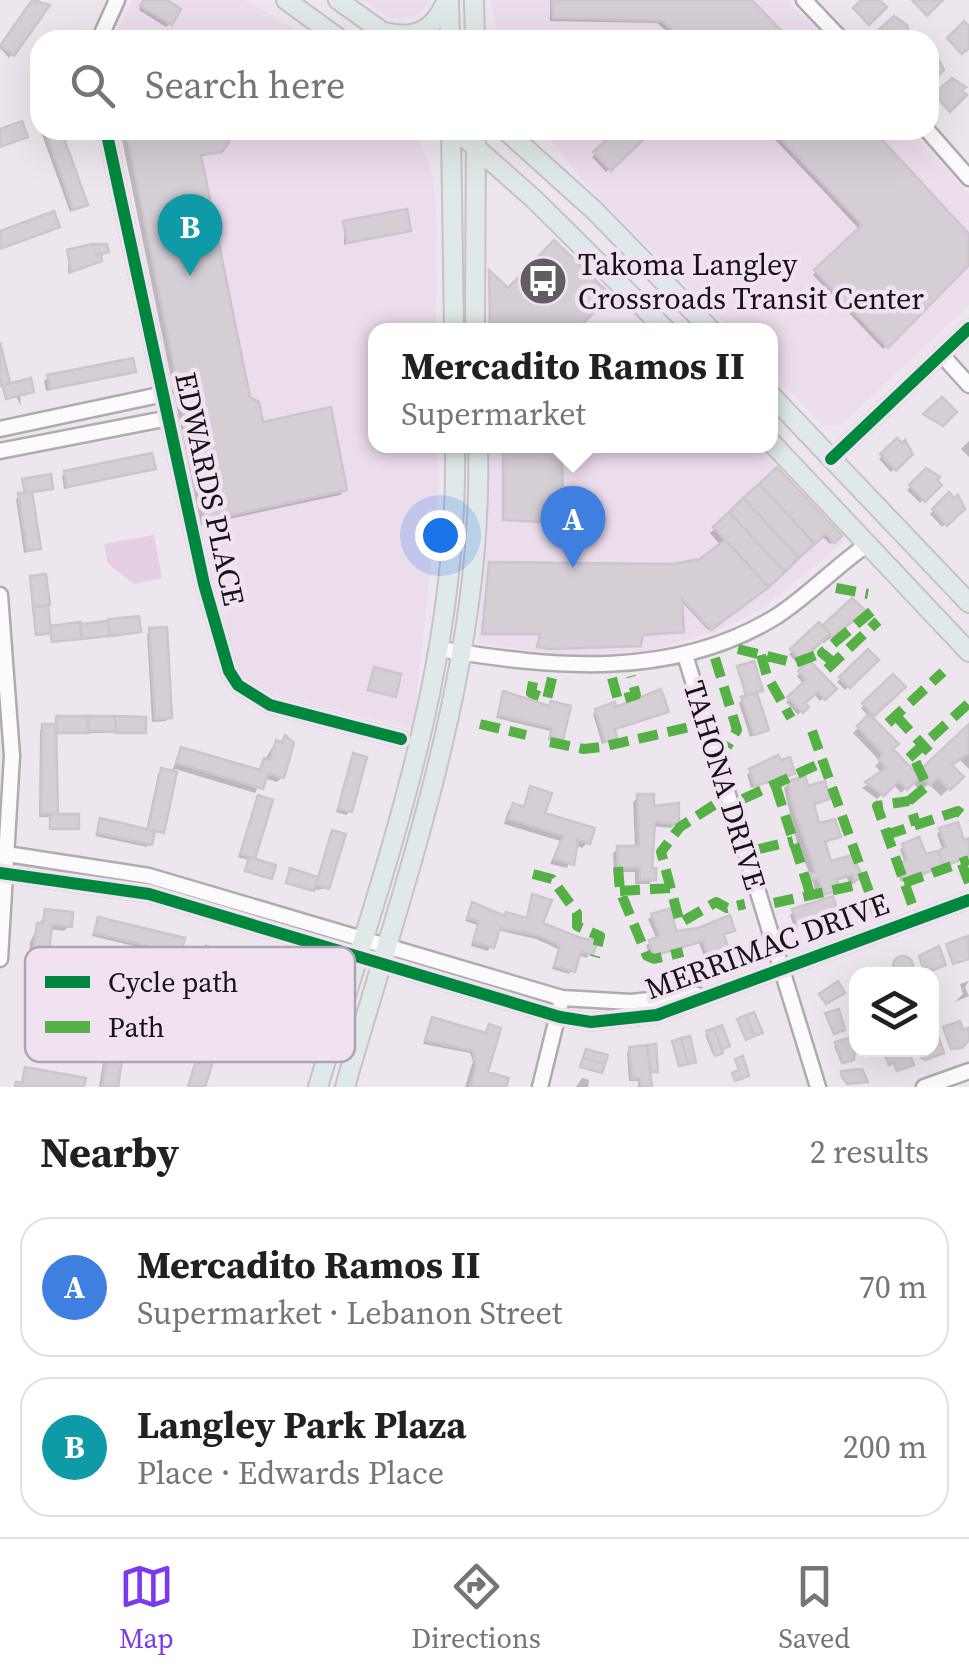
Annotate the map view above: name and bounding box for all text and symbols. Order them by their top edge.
search box [30,30,939,140]
icon: search [65,58,120,113]
text: Search here [145,59,345,111]
pin: B [158,194,222,276]
place label: Takoma Langley Crossroads Transit Center [578,244,924,319]
bus stop icon: Takoma Langley Crossroads Transit Center [517,255,569,307]
popup [368,323,778,453]
text: Mercadito Ramos II [401,340,745,392]
street label: EDWARDS PLACE [165,369,255,609]
text: Supermarket [401,392,586,436]
pin: A [540,486,606,568]
your location [415,510,466,561]
street label: TAHONA DRIVE [674,676,776,894]
street label: MERRIMAC DRIVE [639,883,895,1009]
legend [25,947,355,1062]
text: Cycle path [108,963,238,1001]
map controls [849,967,939,1057]
button: layers [849,967,939,1057]
text: Path [108,1008,165,1046]
text: Nearby [40,1123,179,1181]
text: 2 results [810,1130,929,1174]
text: Mercadito Ramos II [137,1239,481,1291]
text: A [64,1265,85,1309]
text: 70 m [859,1265,927,1309]
text: Supermarket · Lebanon Street [137,1291,562,1335]
text: Langley Park Plaza [137,1399,466,1451]
text: B [64,1425,85,1469]
text: 200 m [843,1425,927,1469]
text: Place · Edwards Place [137,1451,444,1495]
tab: Map [119,1559,174,1657]
tab: Directions [411,1559,541,1657]
tab: Saved [778,1559,850,1657]

